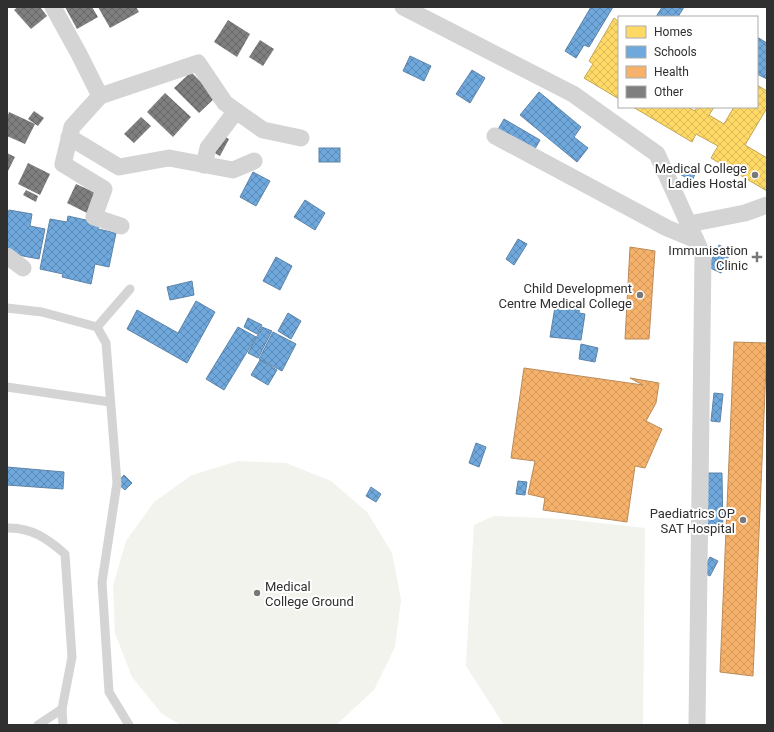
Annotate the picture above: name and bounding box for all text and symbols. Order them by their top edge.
legend [618,16,758,108]
text: Homes [654,25,692,39]
text: Schools [654,45,697,59]
text: Health [654,65,689,79]
text: Other [654,85,683,99]
place label: Medical College Ladies Hostal [655,161,747,191]
marker: Medical College Ladies Hostal [750,170,760,180]
place label: Immunisation Clinic [668,243,748,273]
marker: Immunisation Clinic [751,251,763,263]
place label: Child Development Centre Medical College [499,281,632,311]
marker: Child Development Centre Medical College [635,290,645,300]
place label: Paediatrics OP SAT Hospital [650,506,735,536]
marker: Paediatrics OP SAT Hospital [738,515,748,525]
place label: Medical College Ground [265,579,354,609]
marker: Medical College Ground [252,588,262,598]

